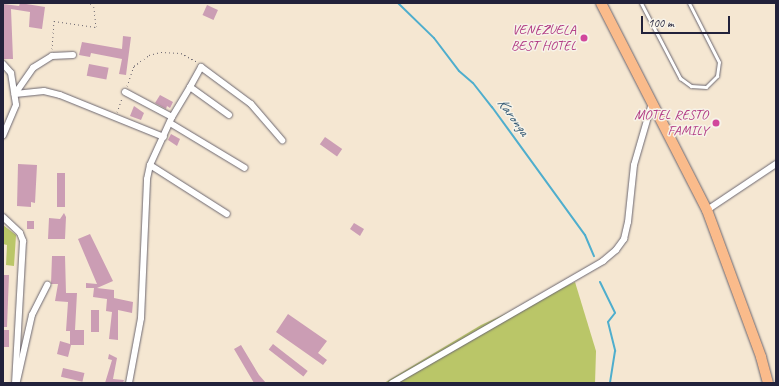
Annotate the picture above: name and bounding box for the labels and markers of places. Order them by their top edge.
place label: VENEZUELA BEST HOTEL [511,22,576,54]
marker: VENEZUELA BEST HOTEL [579,33,589,43]
place label: MOTEL RESTO FAMILY [634,107,708,140]
marker: MOTEL RESTO FAMILY [711,118,721,128]

